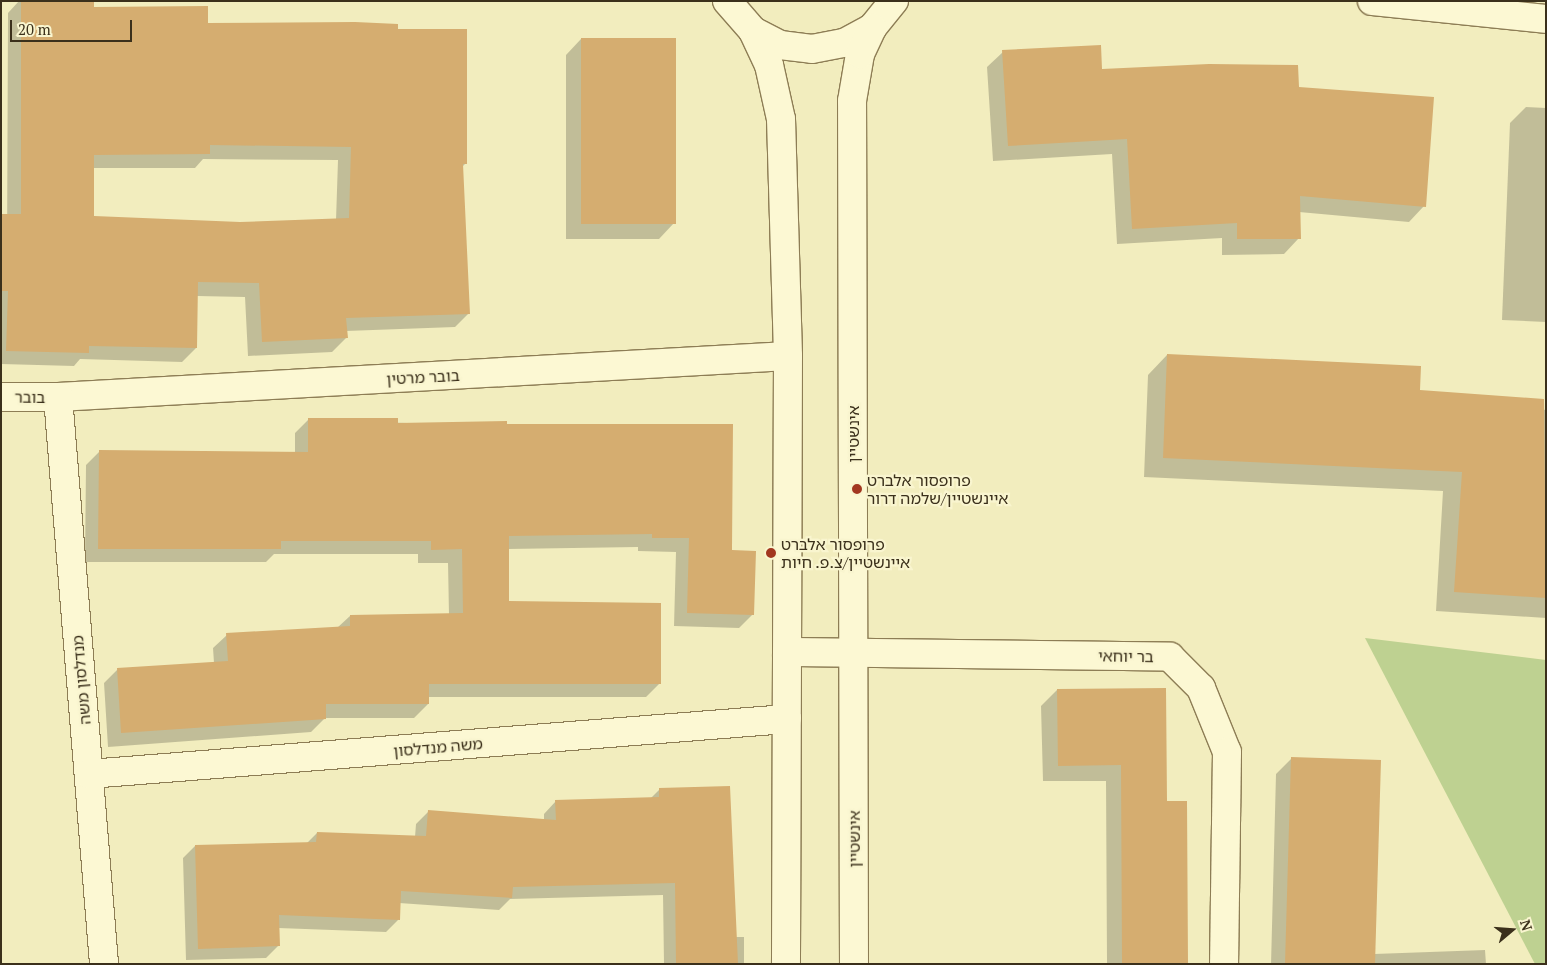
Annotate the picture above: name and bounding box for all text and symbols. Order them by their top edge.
scale bar [12,10,135,42]
text: 20 m [18,19,51,39]
street label: בובר מרטין [386,365,460,389]
street label: בובר [14,387,46,407]
street label: אינשטיין [843,405,863,463]
place label: פרופסור אלברט איינשטיין/שלמה דרור [867,470,1008,508]
marker: פרופסור אלברט איינשטיין/שלמה דרור [851,483,863,495]
place label: פרופסור אלברט איינשטיין/צ.פ. חיות [781,534,911,572]
marker: פרופסור אלברט איינשטיין/צ.פ. חיות [765,547,777,559]
street label: מנדלסון משה [68,634,94,726]
street label: בר יוחאי [1098,646,1154,666]
street label: משה מנדלסון [392,734,484,760]
street label: אינשטיין [844,810,864,868]
north arrow [1487,905,1537,955]
text: N [1516,917,1537,933]

